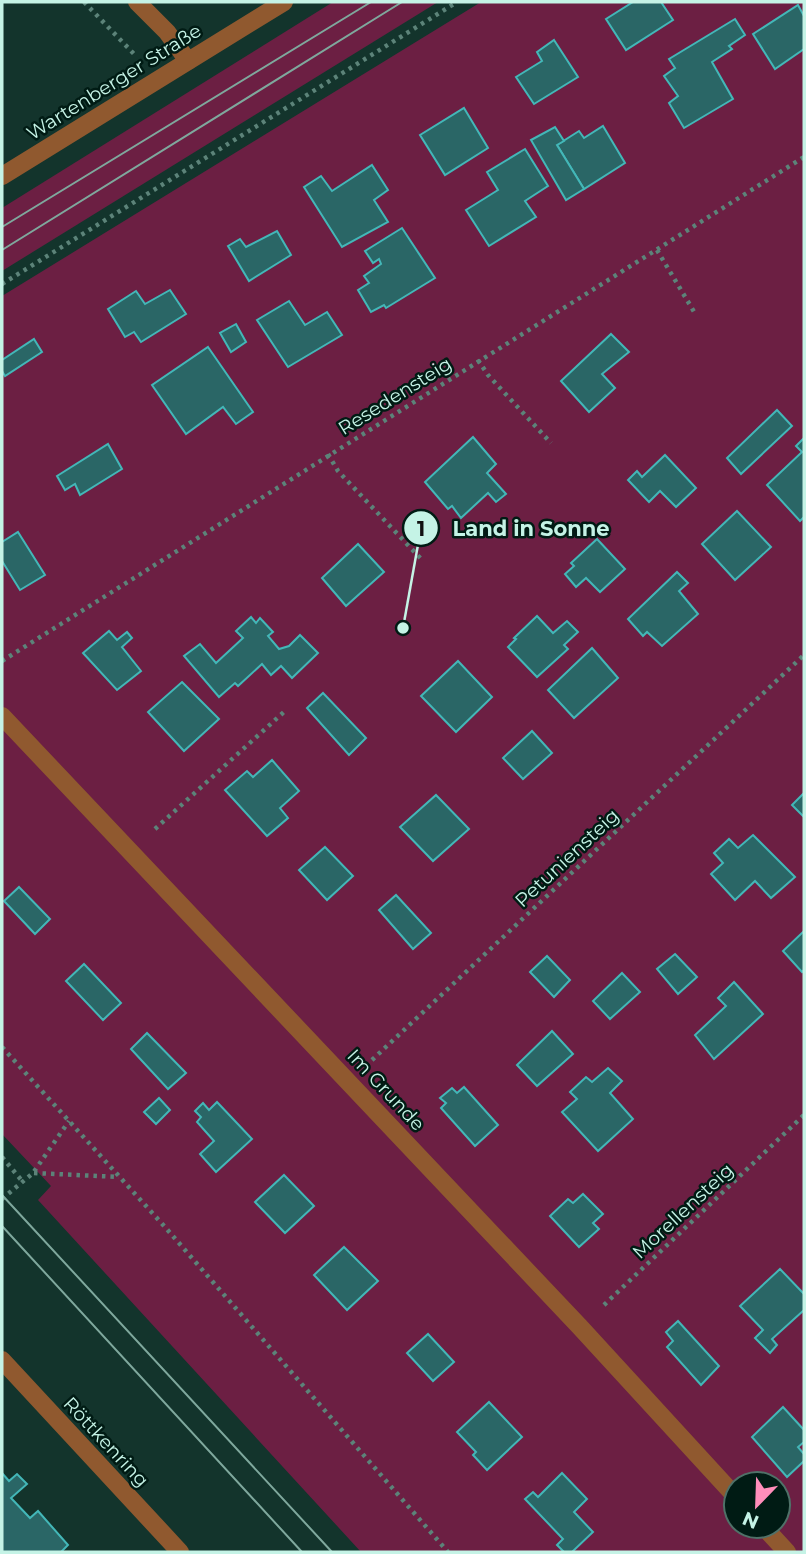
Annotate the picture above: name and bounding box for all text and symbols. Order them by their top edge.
street label: Wartenberger Straße [23,19,205,145]
street label: Resedensteig [334,352,456,440]
callout: Land in Sonne [403,507,623,549]
text: 1 [417,516,425,541]
text: Land in Sonne [452,516,610,541]
street label: Petuniensteig [510,804,624,912]
street label: Im Grunde [342,1044,430,1136]
street label: Morellensteig [628,1158,738,1264]
street label: Röttkenring [59,1392,153,1492]
north arrow [722,1470,792,1540]
text: N [739,1507,762,1534]

